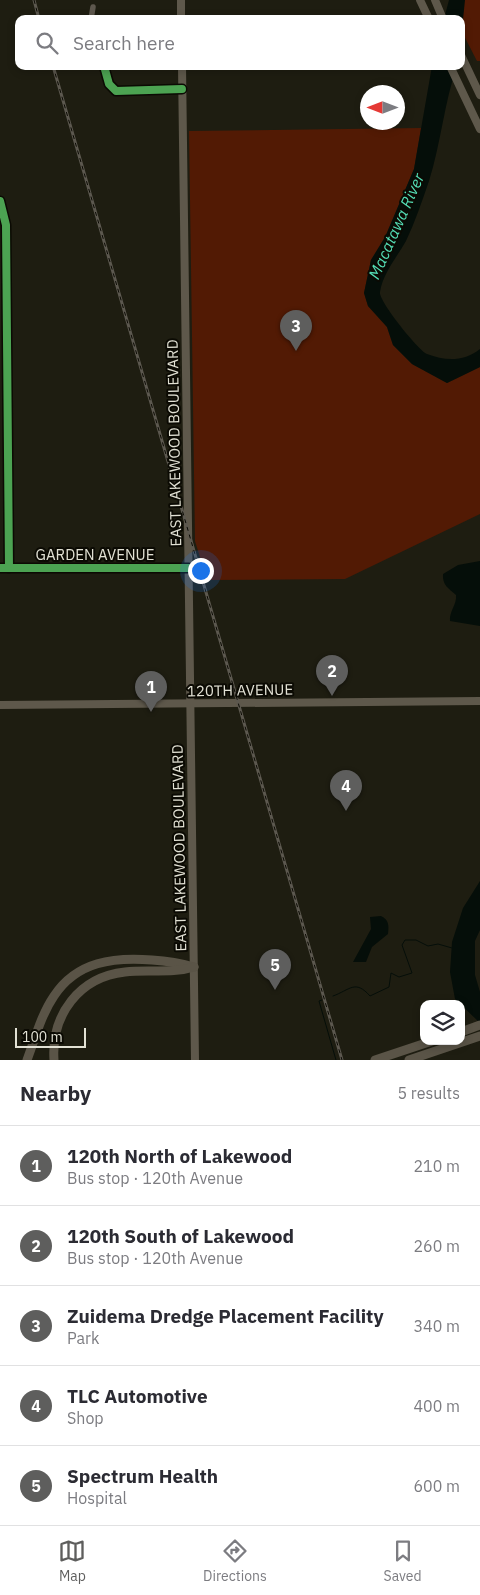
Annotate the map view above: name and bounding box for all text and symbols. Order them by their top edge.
search box [15,15,465,70]
icon: search [33,29,61,57]
text: Search here [73,31,175,55]
north arrow [360,85,405,130]
water label: Macatawa River [364,169,429,282]
pin: 3 [280,310,312,351]
street label: EAST LAKEWOOD BOULEVARD [163,339,185,547]
street label: GARDEN AVENUE [36,545,155,564]
your location [188,558,214,584]
pin: 2 [316,655,348,696]
pin: 1 [135,671,167,712]
street label: 120TH AVENUE [187,680,293,700]
street label: EAST LAKEWOOD BOULEVARD [168,744,190,952]
pin: 4 [330,770,362,811]
pin: 5 [259,949,291,990]
map controls [420,1000,465,1045]
button: layers [420,1000,465,1045]
scale bar [15,1025,86,1048]
text: 100 m [22,1028,63,1046]
text: Nearby [20,1079,91,1107]
text: 5 results [397,1083,460,1103]
text: 120th North of Lakewood [67,1144,292,1168]
text: 1 [31,1156,41,1176]
text: 210 m [413,1156,460,1176]
text: Bus stop · 120th Avenue [67,1168,243,1188]
text: 120th South of Lakewood [67,1224,294,1248]
text: 2 [31,1236,41,1256]
text: 260 m [413,1236,460,1256]
text: Bus stop · 120th Avenue [67,1248,243,1268]
text: Zuidema Dredge Placement Facility [67,1304,384,1328]
text: 3 [31,1316,41,1336]
text: 340 m [413,1316,460,1336]
text: Park [67,1328,99,1348]
text: TLC Automotive [67,1384,208,1408]
text: 4 [31,1396,41,1416]
text: 400 m [413,1396,460,1416]
text: Shop [67,1408,104,1428]
text: Spectrum Health [67,1464,218,1488]
text: 5 [31,1476,41,1496]
text: 600 m [413,1476,460,1496]
text: Hospital [67,1488,127,1508]
tab: Map [58,1537,86,1585]
tab: Directions [203,1537,267,1585]
tab: Saved [384,1537,422,1585]

